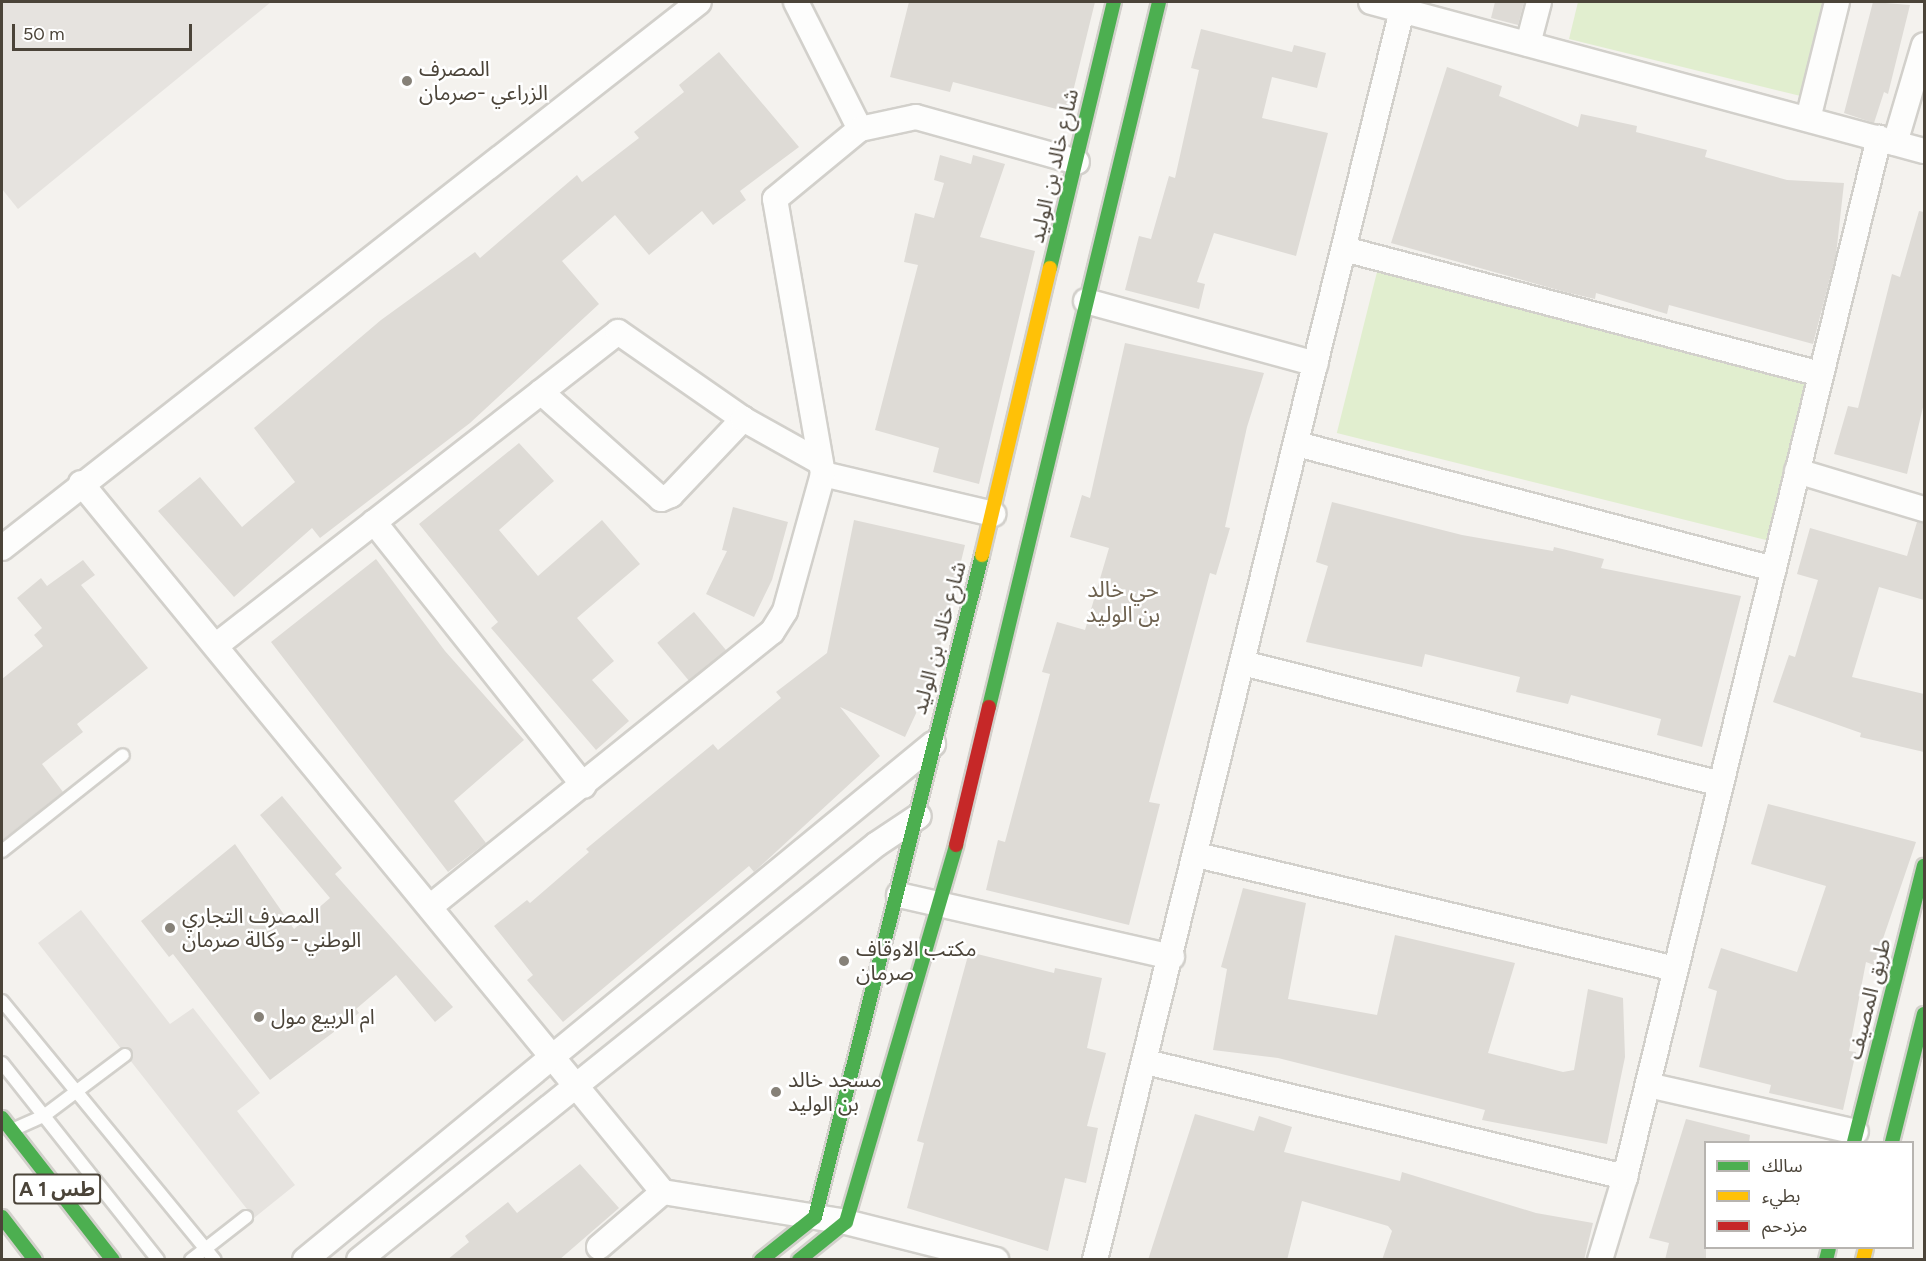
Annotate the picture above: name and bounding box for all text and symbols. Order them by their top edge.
scale bar [15,12,195,50]
text: 50 m [23,23,65,45]
place label: المصرف الزراعي -صرمان [419,56,548,106]
marker: المصرف الزراعي -صرمان [400,74,414,88]
street label: شارع خالد بن الوليد [1024,86,1084,246]
street label: شارع خالد بن الوليد [906,559,972,717]
district label: حي خالد بن الوليد [1086,576,1160,628]
place label: المصرف التجاري الوطني - وكالة صرمان [182,903,361,953]
marker: المصرف التجاري الوطني - وكالة صرمان [163,921,177,935]
place label: مكتب الاوقاف صرمان [856,936,976,986]
street label: طريق المصيف [1842,936,1896,1062]
marker: مكتب الاوقاف صرمان [837,954,851,968]
place label: ام الربيع مول [271,1004,375,1030]
marker: ام الربيع مول [252,1010,266,1024]
place label: مسجد خالد بن الوليد [788,1067,882,1117]
marker: مسجد خالد بن الوليد [769,1085,783,1099]
legend [1704,1141,1914,1249]
text: سالك [1762,1155,1803,1177]
road number: A 1 طس [12,1172,102,1206]
text: بطيء [1762,1185,1800,1207]
text: مزدحم [1762,1215,1807,1237]

